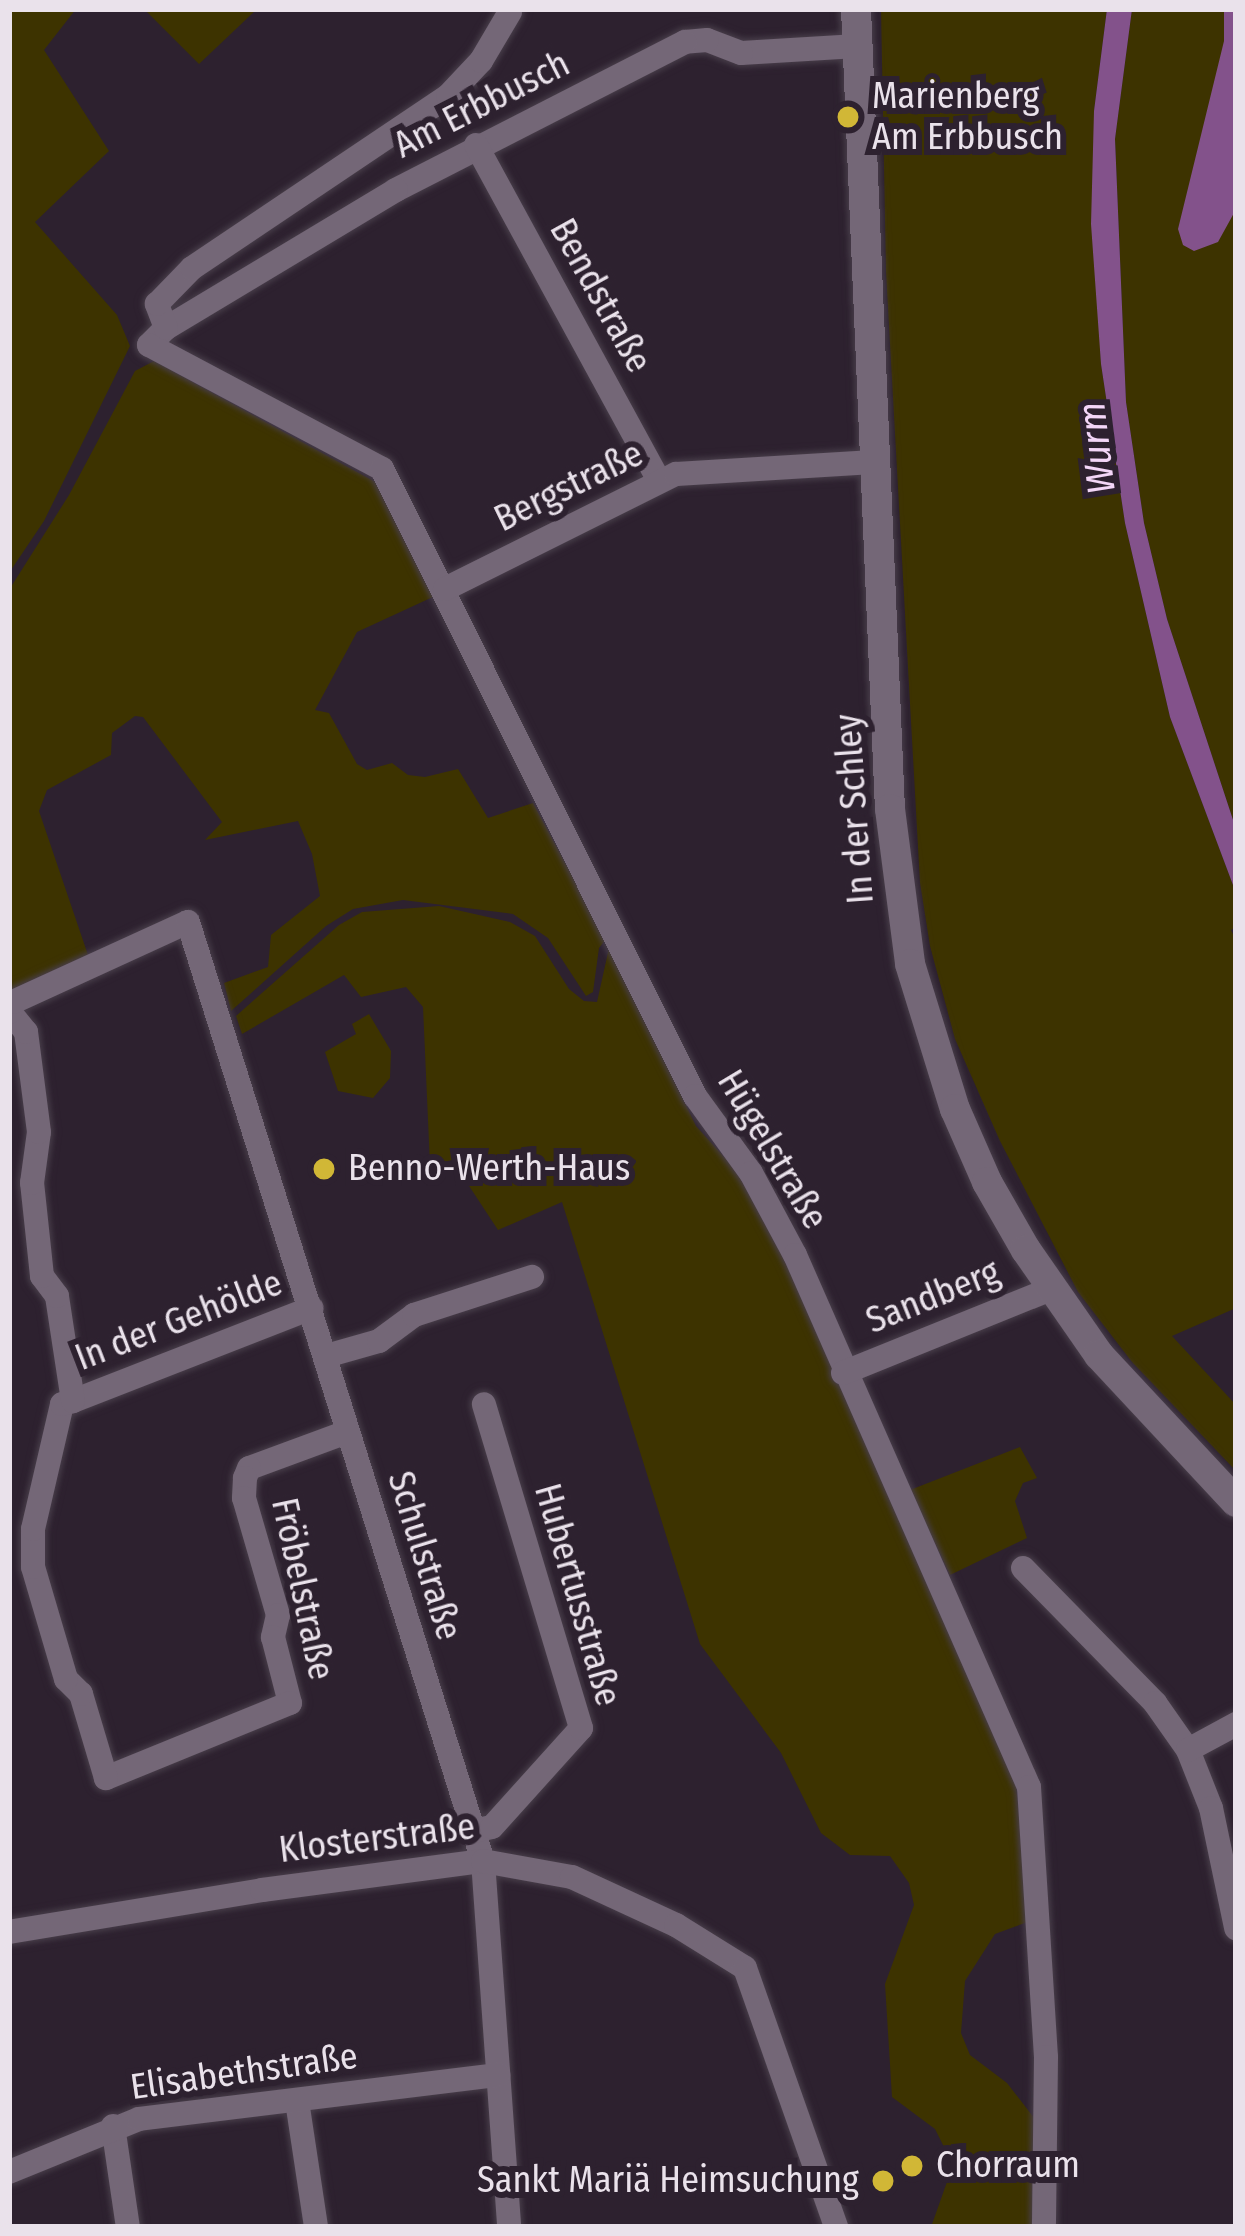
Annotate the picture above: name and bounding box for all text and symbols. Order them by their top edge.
street label: Am Erbbusch [387,42,577,168]
place label: Marienberg Am Erbbusch [872,74,1063,159]
marker: Marienberg Am Erbbusch [835,104,861,130]
street label: Bendstraße [540,212,660,380]
water label: Wurm [1068,399,1126,497]
street label: Bergstraße [488,433,650,541]
street label: In der Schley [827,713,883,905]
street label: Hügelstraße [708,1063,836,1237]
place label: Benno-Werth-Haus [348,1147,630,1191]
marker: Benno-Werth-Haus [311,1156,337,1182]
street label: Sandberg [860,1251,1006,1343]
street label: In der Gehölde [70,1262,288,1380]
street label: Schulstraße [378,1467,470,1645]
street label: Hubertusstraße [525,1479,629,1711]
street label: Fröbelstraße [262,1494,342,1684]
street label: Klosterstraße [277,1806,477,1872]
street label: Elisabethstraße [128,2035,360,2109]
place label: Chorraum [936,2144,1080,2188]
marker: Chorraum [899,2153,925,2179]
place label: Sankt Mariä Heimsuchung [477,2159,859,2203]
marker: Sankt Mariä Heimsuchung [870,2168,896,2194]

